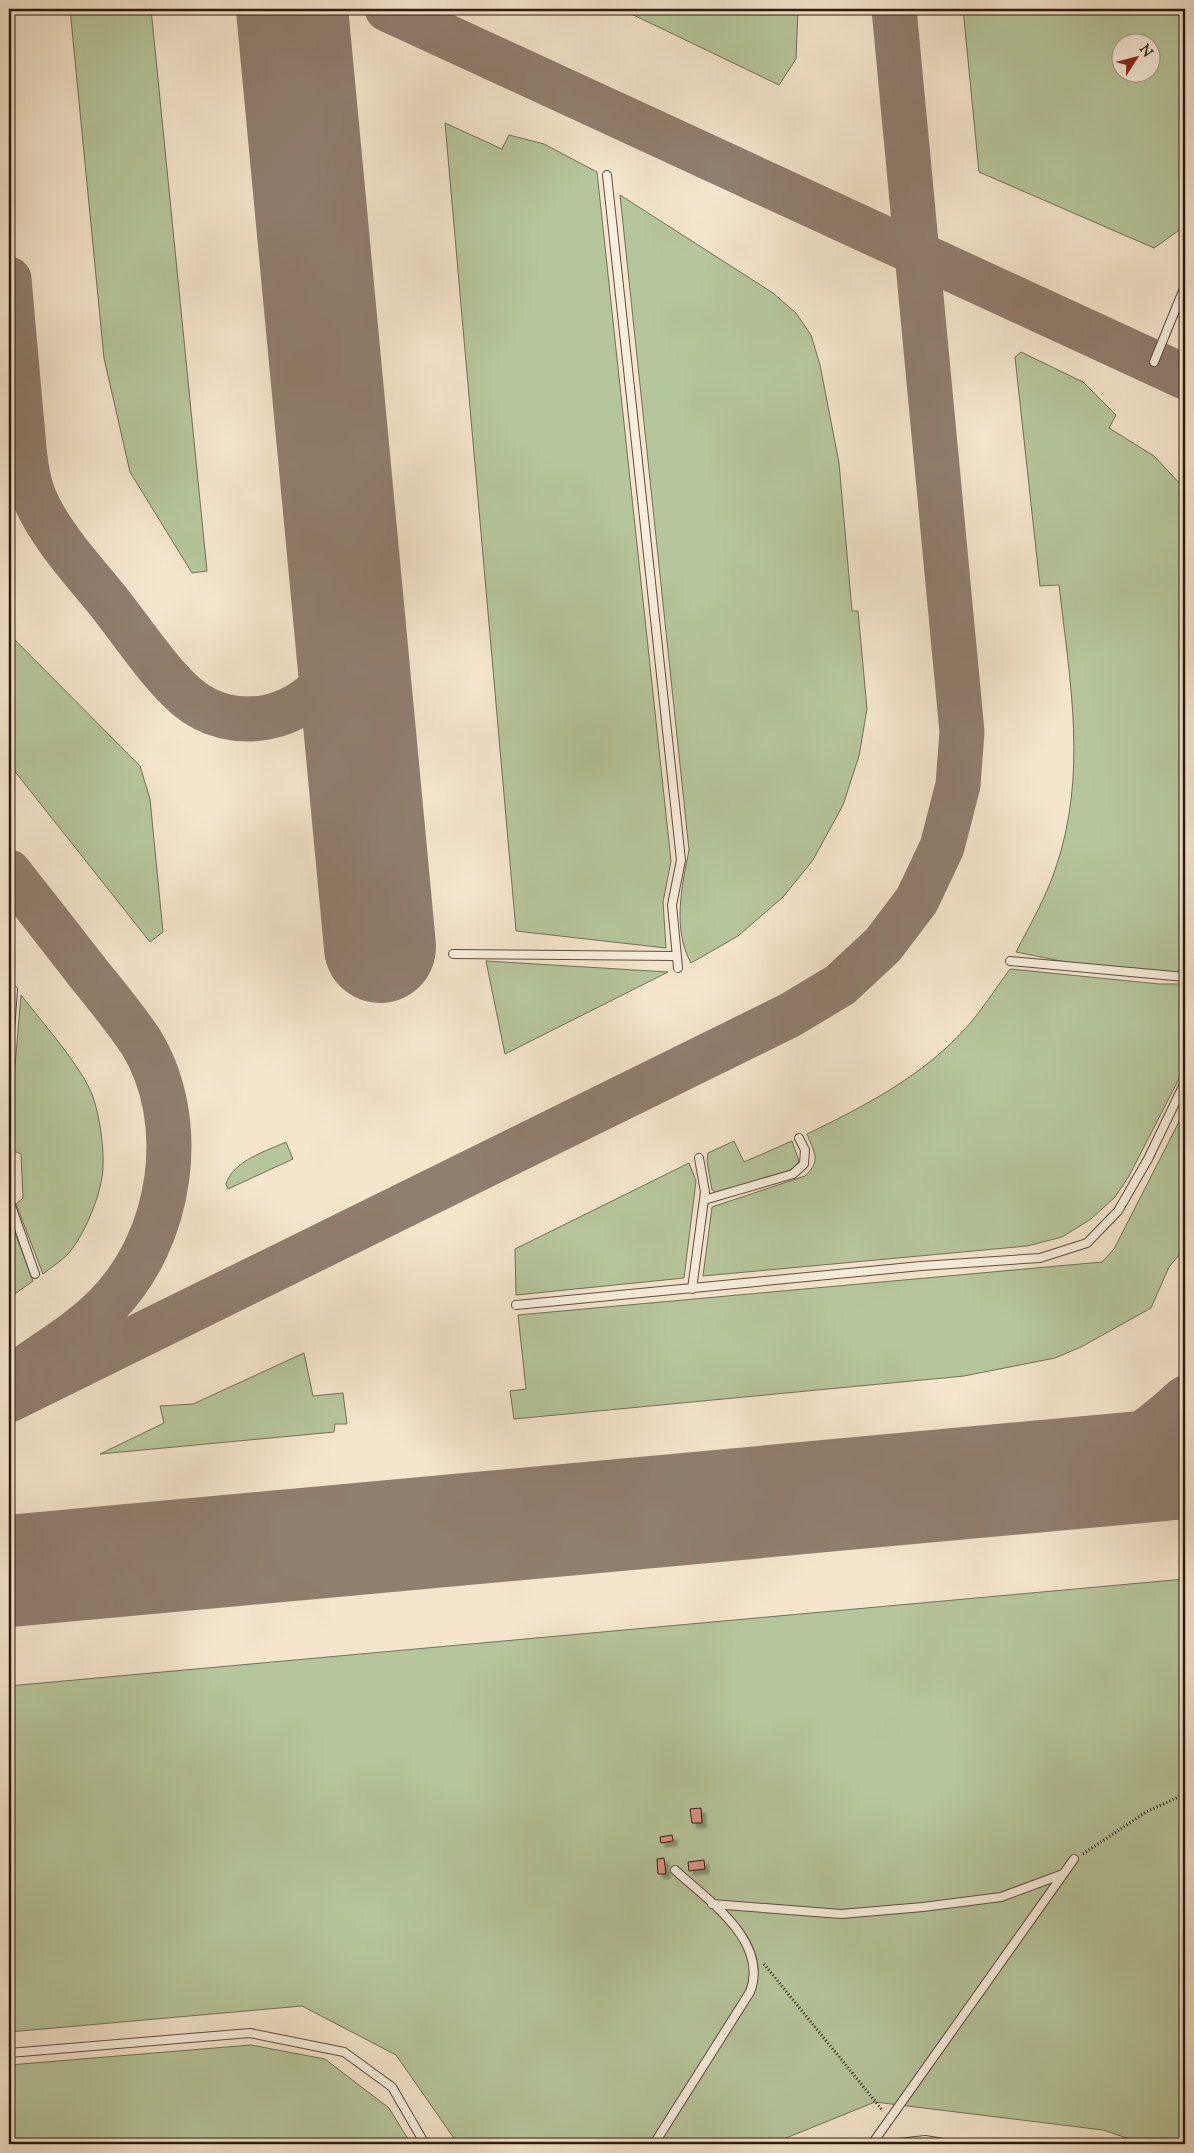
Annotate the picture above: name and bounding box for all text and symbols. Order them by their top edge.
north arrow [1112,32,1162,82]
text: N [1134,41,1156,62]

